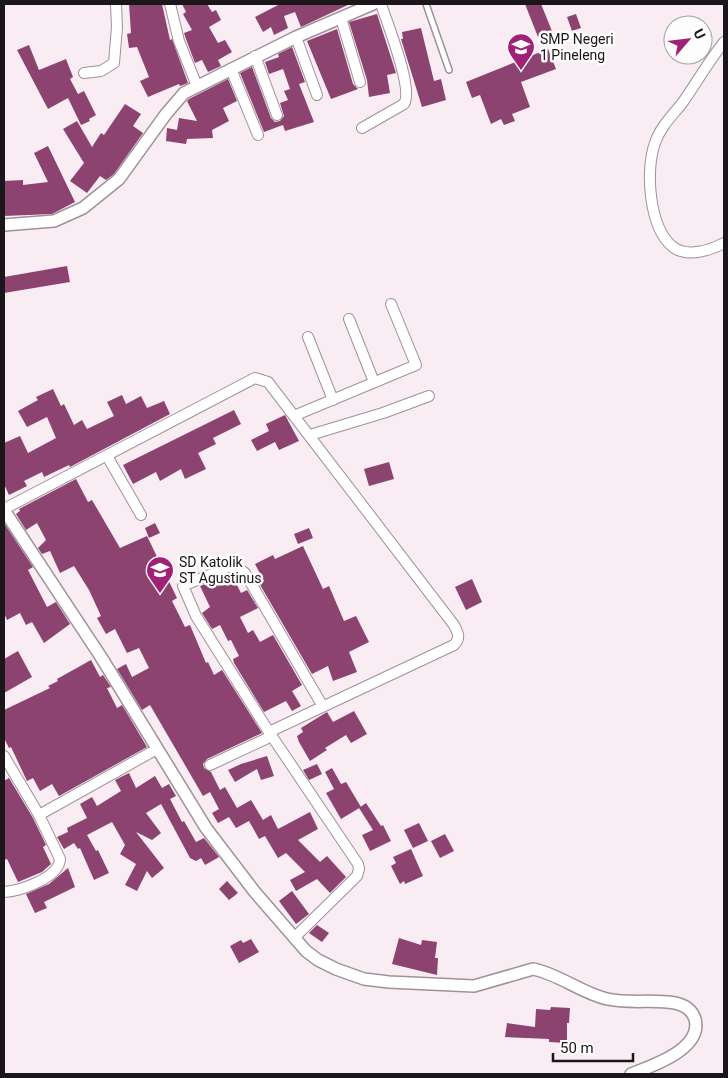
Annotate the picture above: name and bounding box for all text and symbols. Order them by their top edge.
north arrow [663,15,713,65]
text: U [690,26,709,42]
place label: SMP Negeri 1 Pineleng [540,31,614,63]
school or university icon: SMP Negeri 1 Pineleng [506,32,536,71]
place label: SD Katolik ST Agustinus [179,554,261,586]
school or university icon: SD Katolik ST Agustinus [145,555,175,594]
scale bar [553,1030,633,1062]
text: 50 m [560,1039,594,1057]

